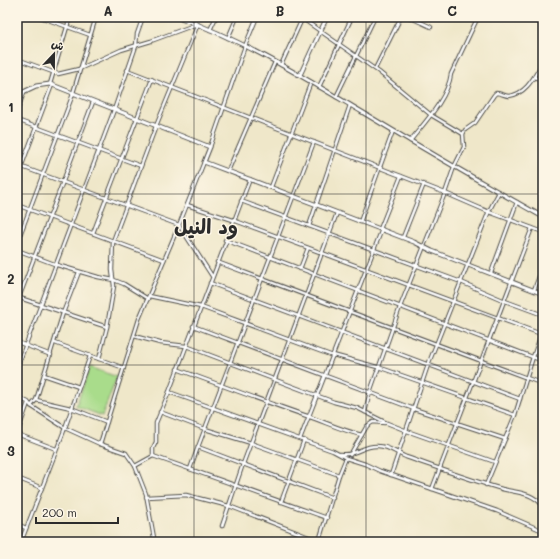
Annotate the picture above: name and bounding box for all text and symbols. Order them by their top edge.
text: A [103,2,113,19]
text: B [276,2,285,19]
text: C [447,2,457,19]
north arrow [34,34,74,74]
text: ش [50,35,66,53]
text: 1 [8,98,14,115]
district label: ود النيل [174,213,238,240]
text: 2 [7,270,15,287]
text: 3 [7,442,15,459]
scale bar [36,499,118,525]
text: 200 m [42,504,77,520]

